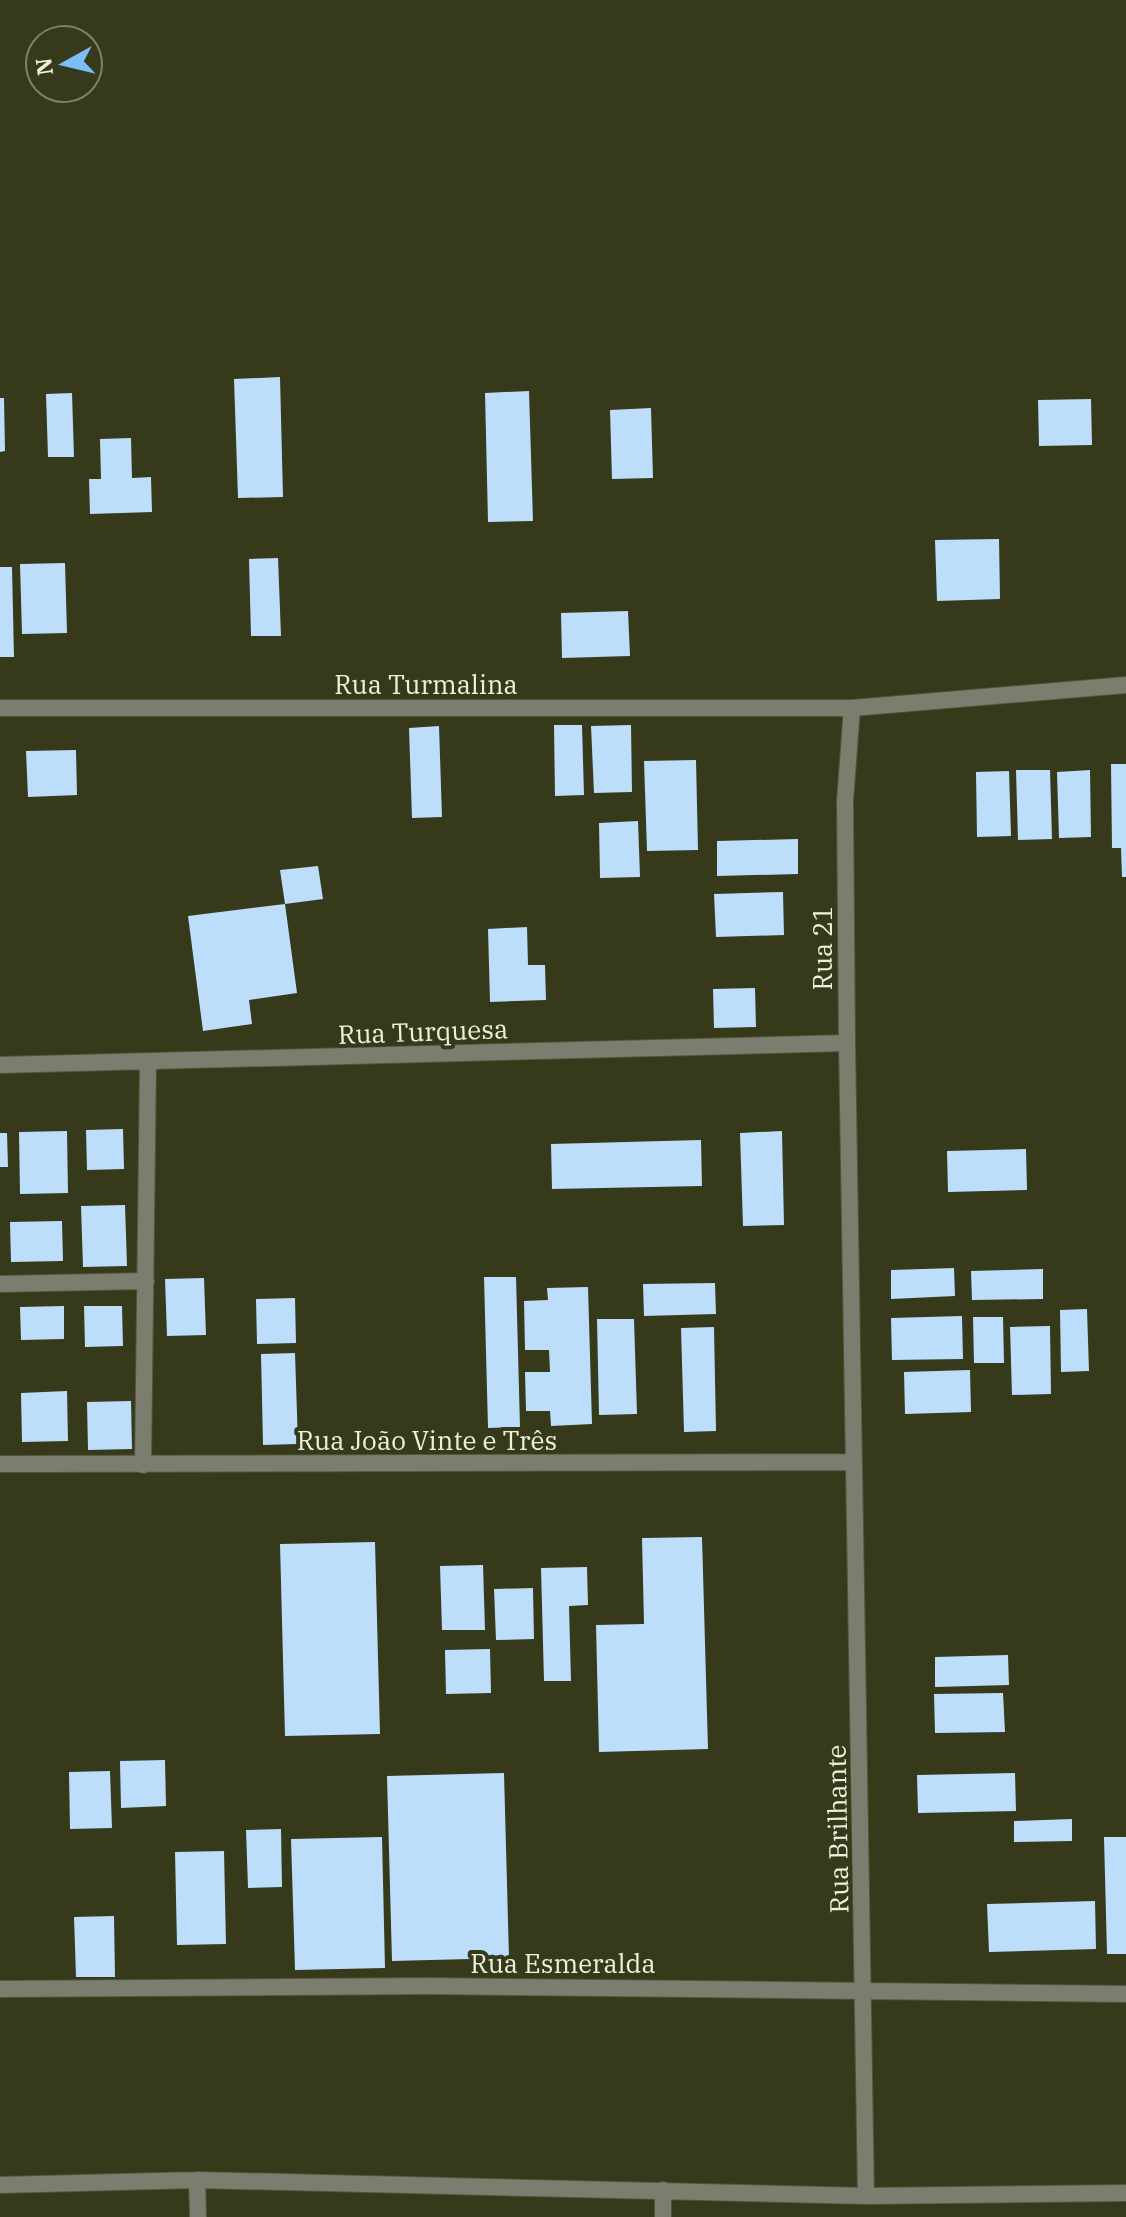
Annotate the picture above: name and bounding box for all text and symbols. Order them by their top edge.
north arrow [24,24,104,104]
text: N [28,56,59,77]
street label: Rua Turmalina [334,667,518,701]
street label: Rua 21 [805,906,839,990]
street label: Rua Turquesa [337,1011,509,1051]
street label: Rua João Vinte e Três [297,1423,557,1457]
street label: Rua Brilhante [819,1744,855,1914]
street label: Rua Esmeralda [470,1946,656,1980]

